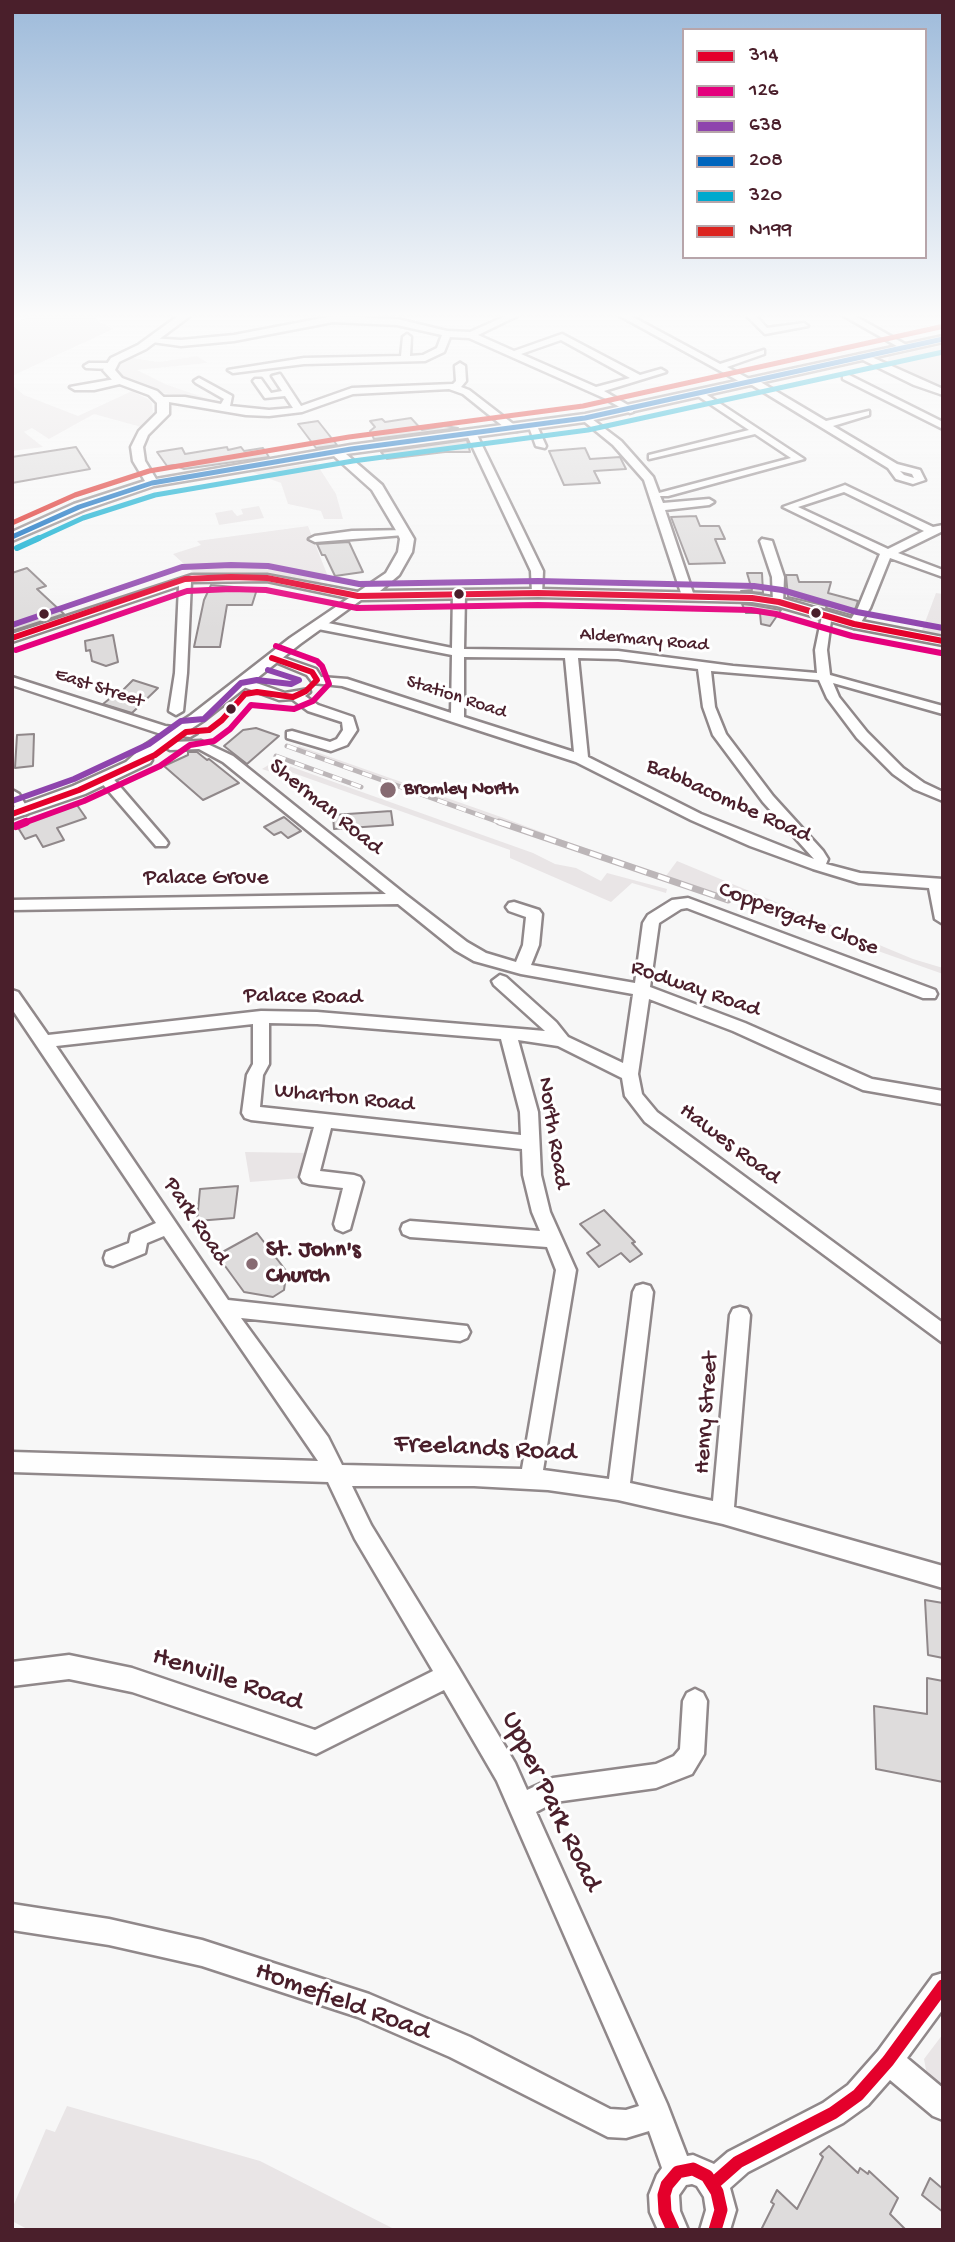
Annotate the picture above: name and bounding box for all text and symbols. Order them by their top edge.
legend [682,28,927,259]
text: 314 [749,44,778,69]
text: 126 [749,79,778,104]
text: 638 [749,114,782,139]
text: 208 [749,149,783,174]
text: 320 [749,184,782,209]
text: N199 [749,219,792,244]
unlabelled marker [452,587,466,601]
unlabelled marker [809,606,823,620]
unlabelled marker [37,607,51,621]
street label: Aldermary Road [579,624,709,658]
street label: East Street [52,664,146,714]
street label: Station Road [403,671,509,725]
unlabelled marker [224,702,238,716]
street label: Babbacombe Road [641,753,815,851]
street label: Sherman Road [262,754,388,862]
place label: Bromley North [404,779,519,801]
marker: Bromley North [378,780,398,800]
street label: Palace Grove [143,865,269,893]
street label: Coppergate Close [714,877,882,963]
street label: Rodway Road [627,955,763,1025]
street label: Palace Road [243,983,363,1013]
street label: North Road [530,1075,574,1191]
street label: Wharton Road [273,1078,415,1120]
street label: Hawes Road [673,1098,785,1192]
street label: Park Road [156,1173,234,1271]
place label: St. John's Church [266,1237,360,1291]
marker: St. John's Church [244,1256,260,1272]
street label: Henry Street [690,1351,726,1475]
street label: Freelands Road [393,1428,577,1472]
street label: Henville Road [147,1641,307,1721]
street label: Upper Park Road [492,1707,608,1897]
street label: Homefield Road [250,1956,434,2050]

